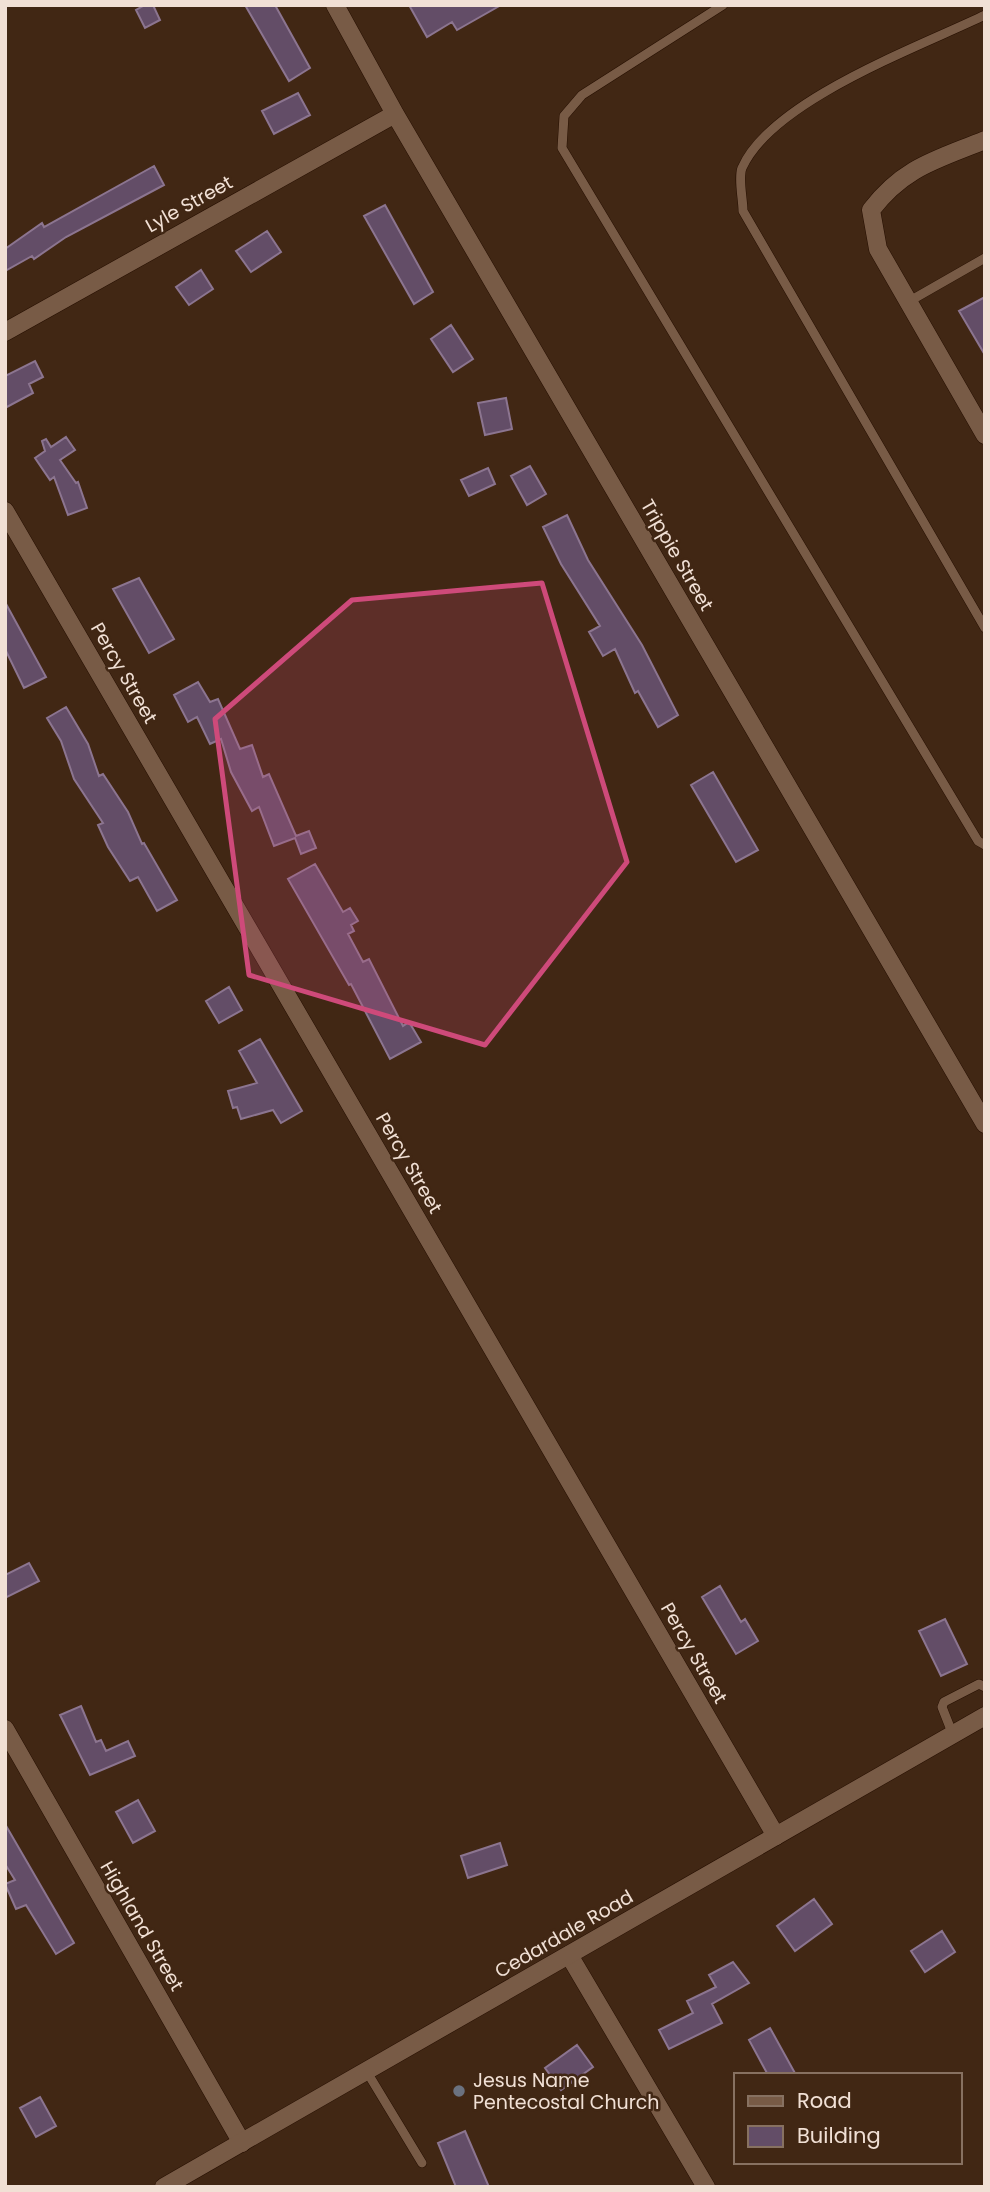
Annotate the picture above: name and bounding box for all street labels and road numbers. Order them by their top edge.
street label: Lyle Street [140,169,238,239]
street label: Trippie Street [634,494,720,616]
street label: Percy Street [84,617,164,729]
street label: Percy Street [369,1107,449,1219]
street label: Percy Street [654,1597,734,1709]
street label: Highland Street [94,1856,190,1996]
street label: Cedardale Road [490,1883,638,1985]

